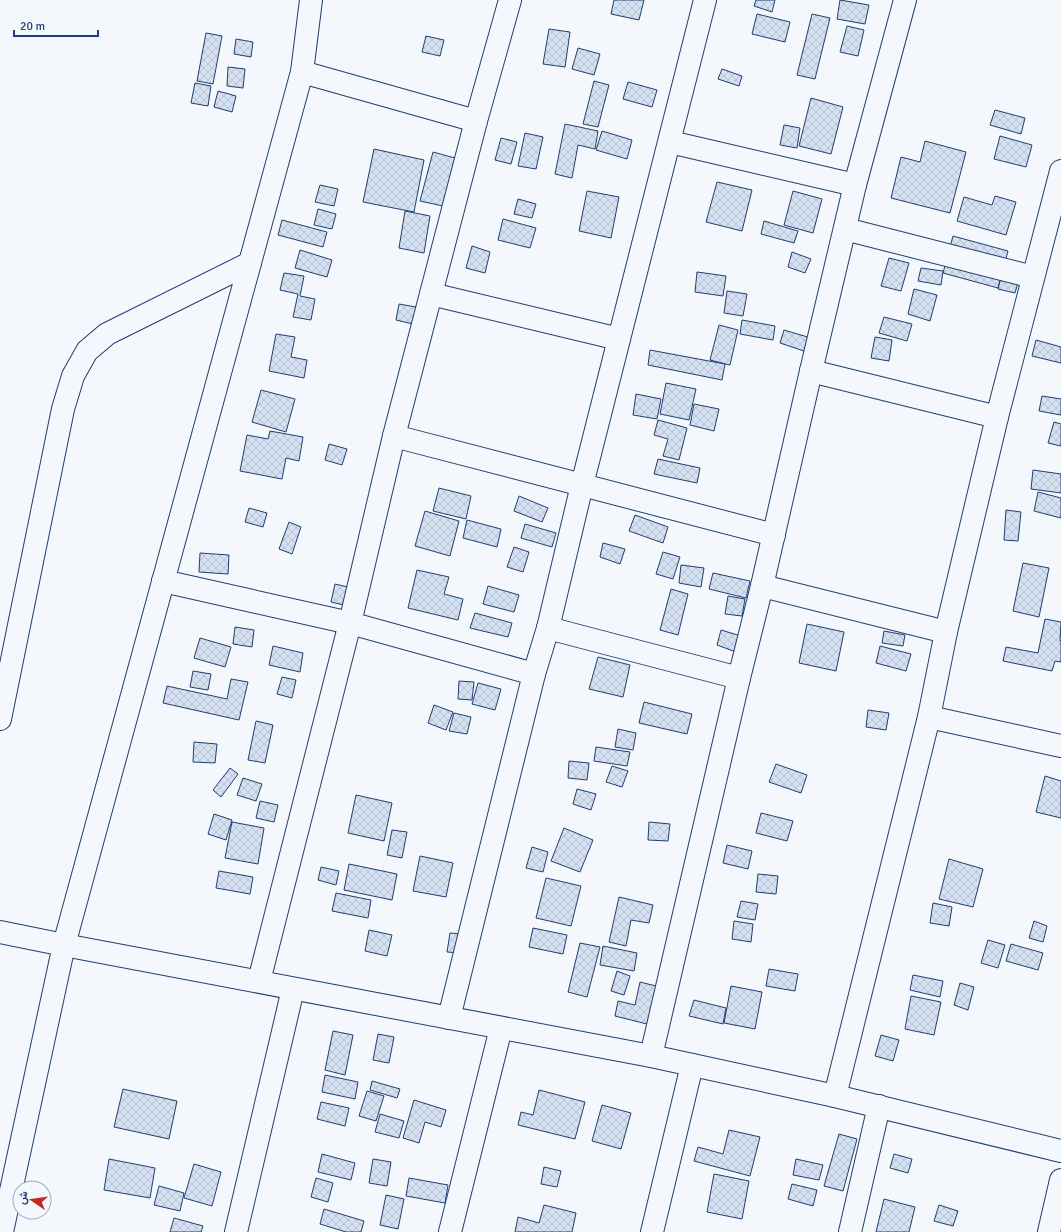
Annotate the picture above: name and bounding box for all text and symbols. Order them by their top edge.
scale bar [14,12,98,38]
text: 20 m [20,19,45,34]
north arrow [12,1180,52,1220]
text: ش [15,1190,31,1206]

